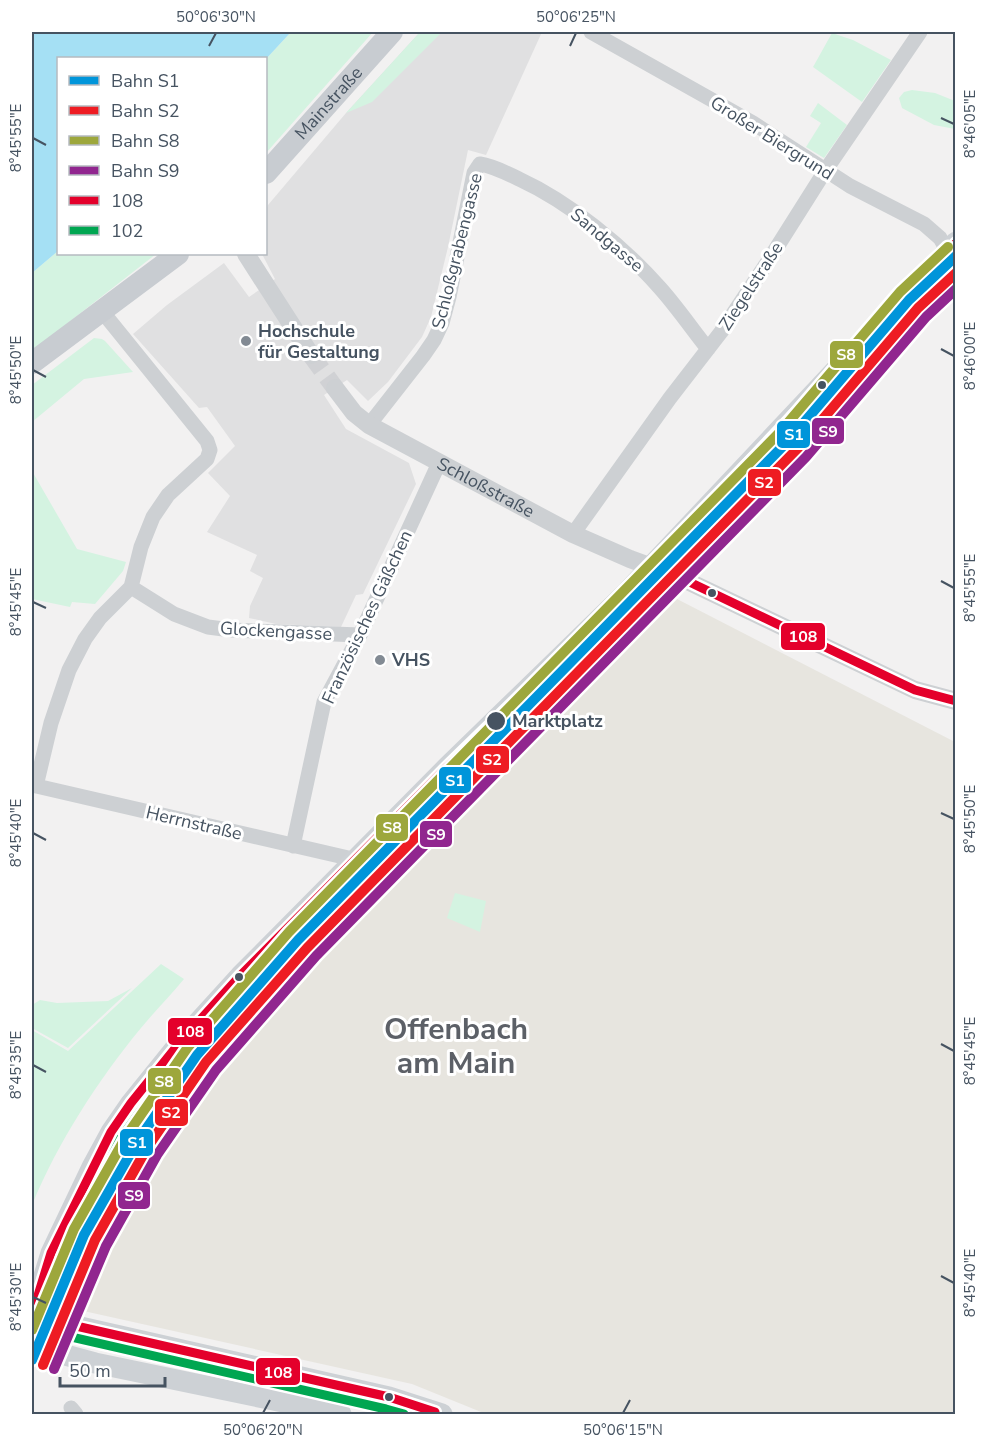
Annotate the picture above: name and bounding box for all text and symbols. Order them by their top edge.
text: 50°06'30"N [176,7,256,27]
text: 50°06'25"N [536,7,616,27]
legend [57,57,267,255]
street label: Mainstraße [289,61,368,145]
text: Bahn S1 [111,69,180,93]
street label: Großer Biergrund [706,90,838,186]
text: 8°46'05"E [960,90,980,158]
text: Bahn S2 [111,99,180,123]
text: 8°45'55"E [6,104,26,172]
text: Bahn S8 [111,129,180,153]
text: Bahn S9 [111,159,180,183]
street label: Schloßgrabengasse [426,171,488,331]
text: 108 [111,189,143,213]
street label: Sandgasse [565,202,649,278]
text: 102 [111,219,143,243]
street label: Ziegelstraße [713,237,789,335]
place label: Hochschule für Gestaltung [258,319,380,364]
text: 8°46'00"E [960,322,980,390]
marker: Hochschule für Gestaltung [239,334,253,348]
text: 8°45'50"E [6,336,26,404]
line badge: S8 [829,340,864,369]
text: S8 [836,344,856,366]
unlabelled marker [816,379,828,391]
line badge: S9 [811,417,845,445]
line badge: S1 [776,420,811,449]
text: S9 [818,421,838,443]
text: S1 [784,424,804,446]
street label: Schloßstraße [433,452,539,523]
line badge: S2 [747,468,782,497]
text: S2 [754,472,774,494]
street label: Französisches Gäßchen [316,526,418,708]
text: 8°45'55"E [960,554,980,622]
text: 8°45'45"E [6,568,26,636]
unlabelled marker [706,587,718,599]
street label: Glockengasse [219,616,333,646]
line badge: 108 [780,622,826,651]
text: 108 [789,626,817,648]
place label: VHS [391,648,430,672]
marker: VHS [373,653,387,667]
place label: Marktplatz [512,709,603,733]
marker: Marktplatz [485,710,507,732]
line badge: S2 [475,745,510,774]
text: S2 [482,749,502,771]
line badge: S1 [438,766,472,794]
text: S1 [445,770,465,792]
text: 8°45'50"E [960,785,980,853]
text: 8°45'40"E [6,799,26,867]
street label: Herrnstraße [144,800,244,846]
line badge: S8 [375,813,409,842]
text: S8 [382,817,402,839]
line badge: S9 [419,820,453,848]
text: S9 [426,824,446,846]
unlabelled marker [233,971,245,983]
district label: Offenbach am Main [384,1009,528,1084]
line badge: 108 [167,1017,213,1046]
text: 8°45'45"E [960,1017,980,1085]
text: 108 [176,1021,204,1043]
text: 8°45'35"E [6,1031,26,1099]
line badge: S8 [147,1067,182,1095]
text: S8 [154,1071,174,1093]
line badge: S2 [154,1098,189,1127]
text: S2 [161,1102,181,1124]
line badge: S1 [119,1128,154,1157]
text: S1 [127,1132,147,1154]
line badge: S9 [117,1181,151,1210]
text: S9 [124,1185,144,1207]
text: 8°45'40"E [960,1249,980,1317]
text: 8°45'30"E [6,1263,26,1331]
scale bar [60,1350,165,1388]
line badge: 108 [255,1357,301,1386]
text: 50 m [69,1359,111,1383]
text: 108 [264,1362,292,1384]
unlabelled marker [383,1391,395,1403]
text: 50°06'20"N [223,1420,303,1440]
text: 50°06'15"N [583,1420,663,1440]

